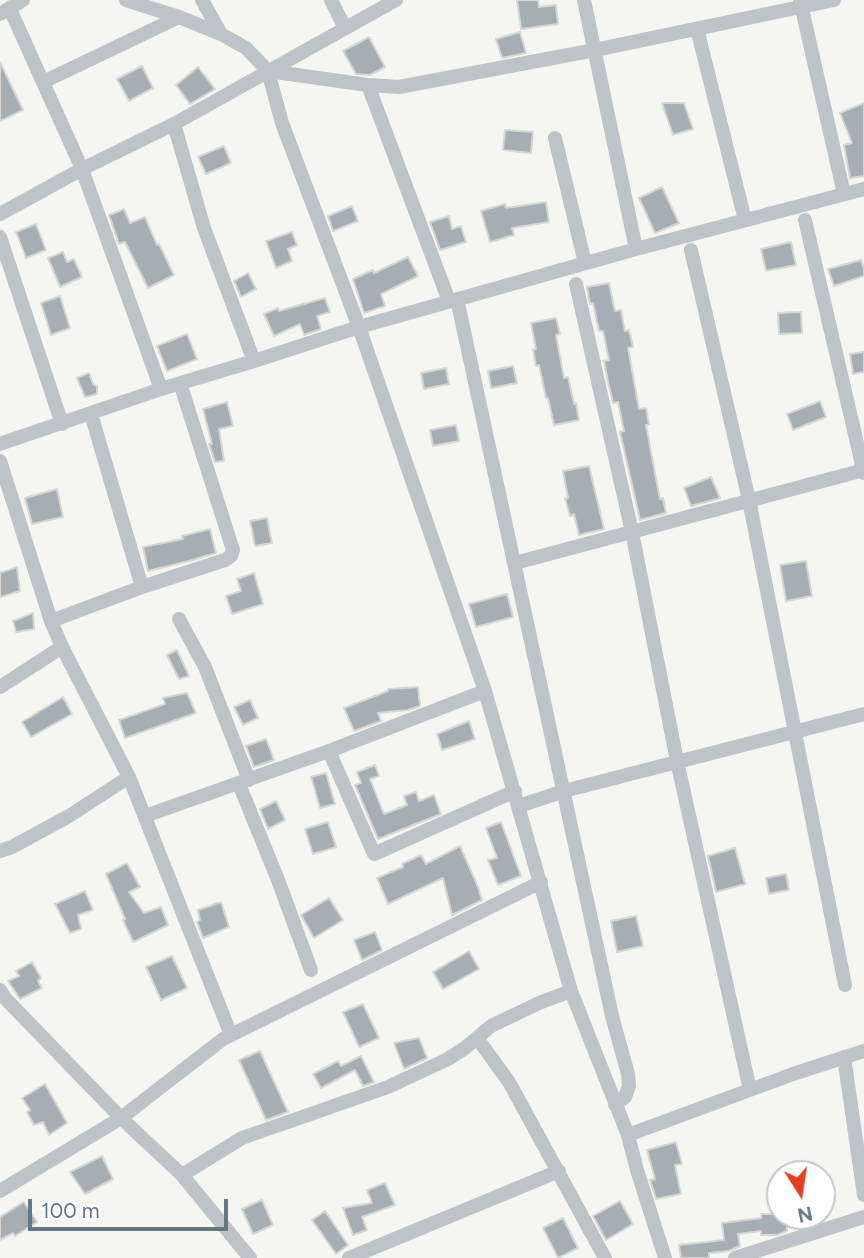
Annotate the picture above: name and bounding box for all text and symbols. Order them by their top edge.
north arrow [766,1160,836,1230]
scale bar [32,1184,231,1228]
text: 100 m [41,1198,100,1223]
text: N [795,1201,815,1227]

